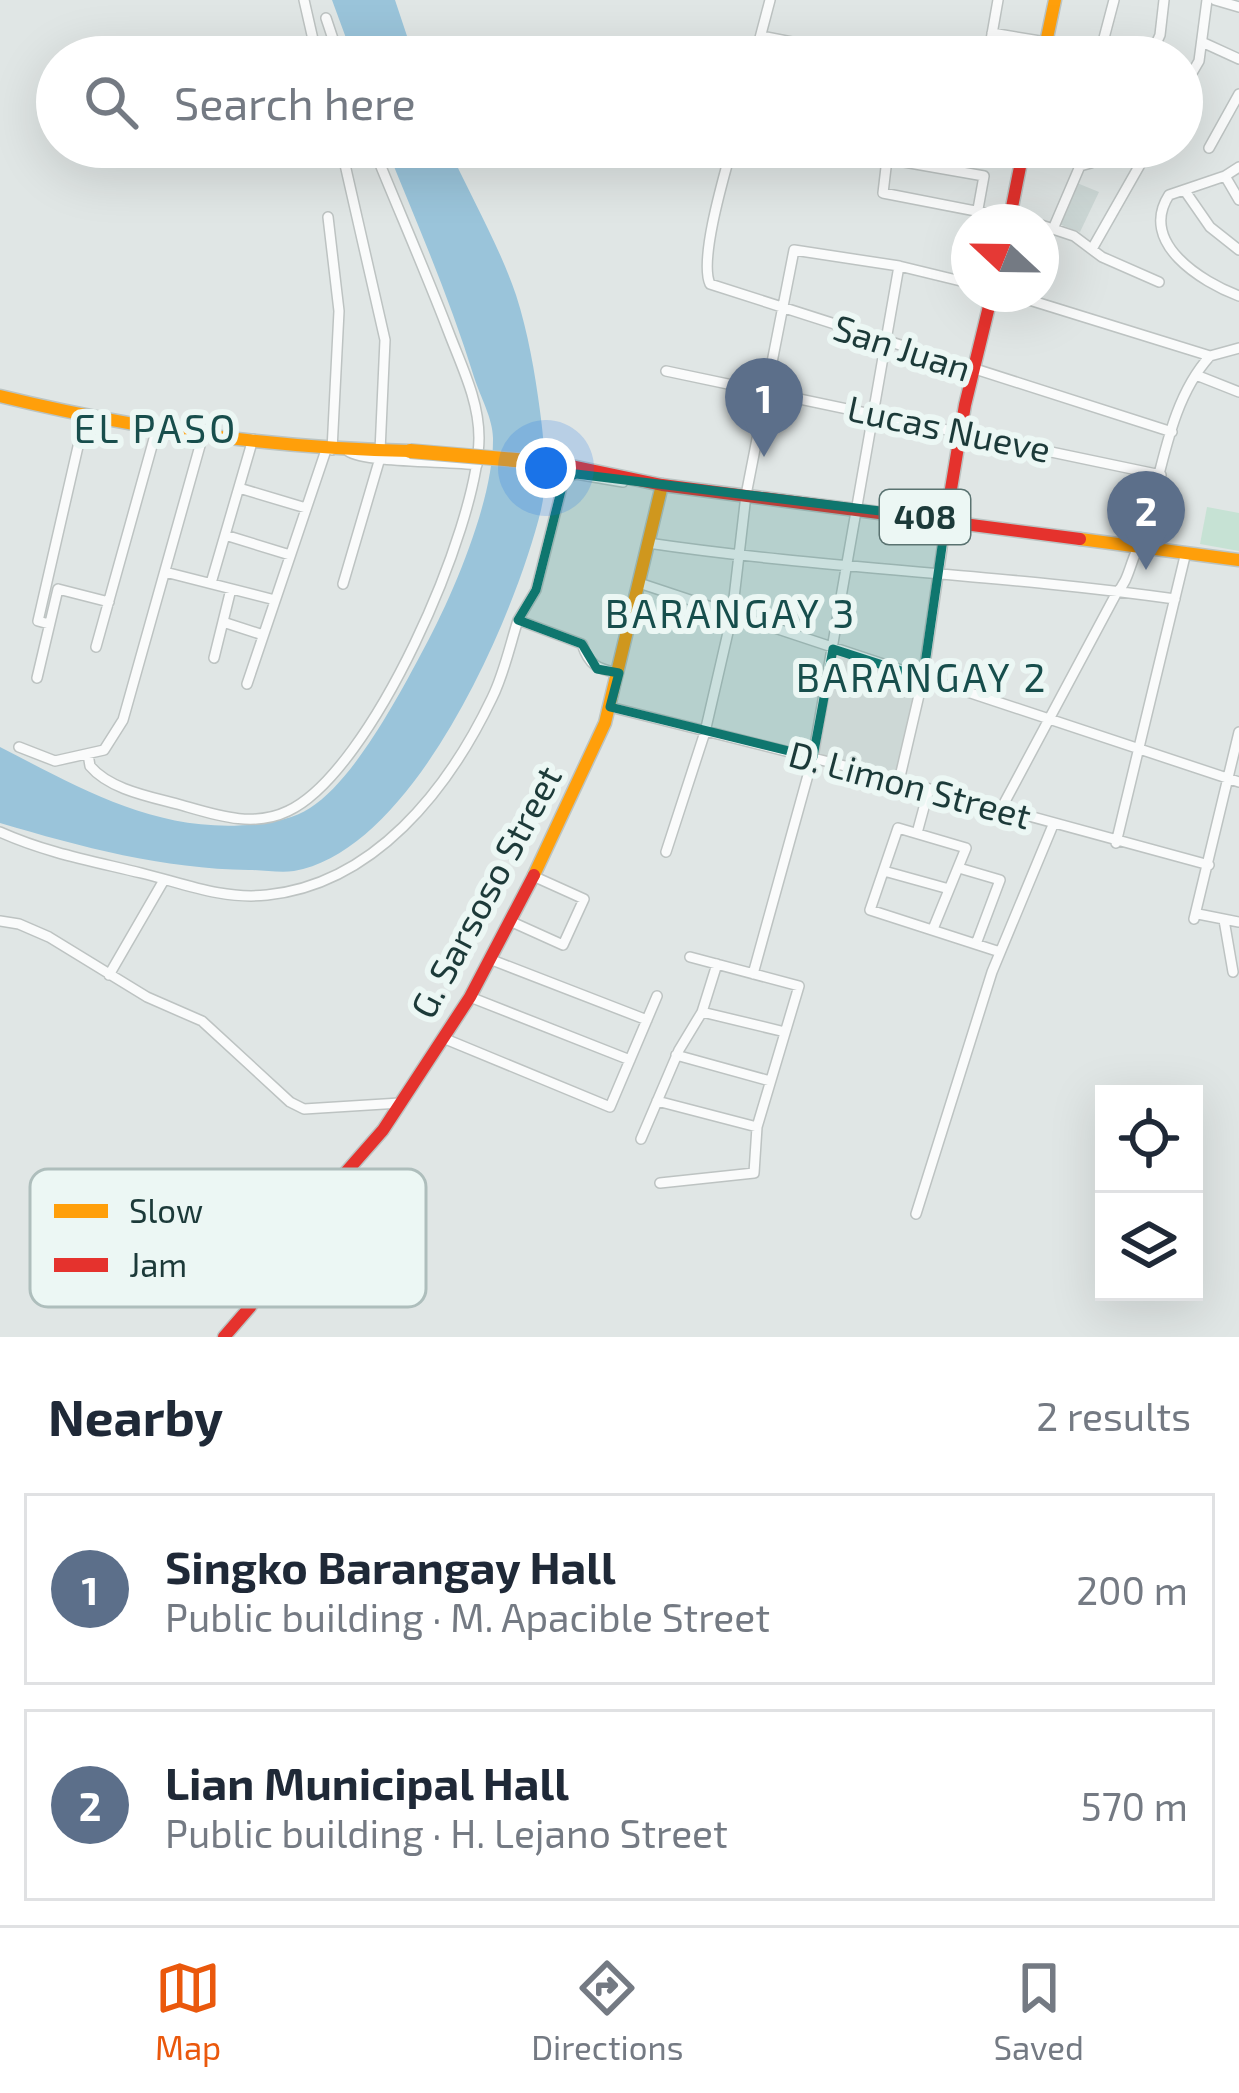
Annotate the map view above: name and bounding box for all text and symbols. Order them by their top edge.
search box [36,36,1203,168]
icon: search [78,69,144,135]
text: Search here [174,75,416,129]
north arrow [951,204,1059,312]
street label: San Juan [828,304,976,389]
pin: 1 [725,358,803,457]
street label: Lucas Nueve [844,385,1055,470]
district label: EL PASO [74,404,238,451]
your location [516,438,576,498]
pin: 2 [1107,471,1185,570]
road number: 408 [880,490,970,544]
district label: BARANGAY 3 [605,589,857,636]
district label: BARANGAY 2 [796,653,1048,700]
street label: D. Limon Street [785,731,1036,836]
street label: G. Sarsoso Street [400,758,569,1024]
map controls [1095,1085,1203,1301]
button: locate [1095,1085,1203,1193]
legend [30,1169,426,1307]
text: Slow [129,1190,203,1230]
button: layers [1095,1193,1203,1301]
text: Jam [129,1244,187,1284]
text: Nearby [48,1385,223,1446]
text: 2 results [1036,1392,1191,1439]
text: Singko Barangay Hall [165,1539,616,1593]
text: 1 [82,1566,98,1613]
text: 200 m [1076,1566,1188,1613]
text: Public building · M. Apacible Street [165,1593,770,1640]
text: Lian Municipal Hall [165,1755,569,1809]
text: 2 [79,1782,101,1829]
text: 570 m [1081,1782,1188,1829]
text: Public building · H. Lejano Street [165,1809,728,1856]
tab: Map [155,1955,221,2067]
tab: Directions [531,1955,683,2067]
tab: Saved [993,1955,1084,2067]

